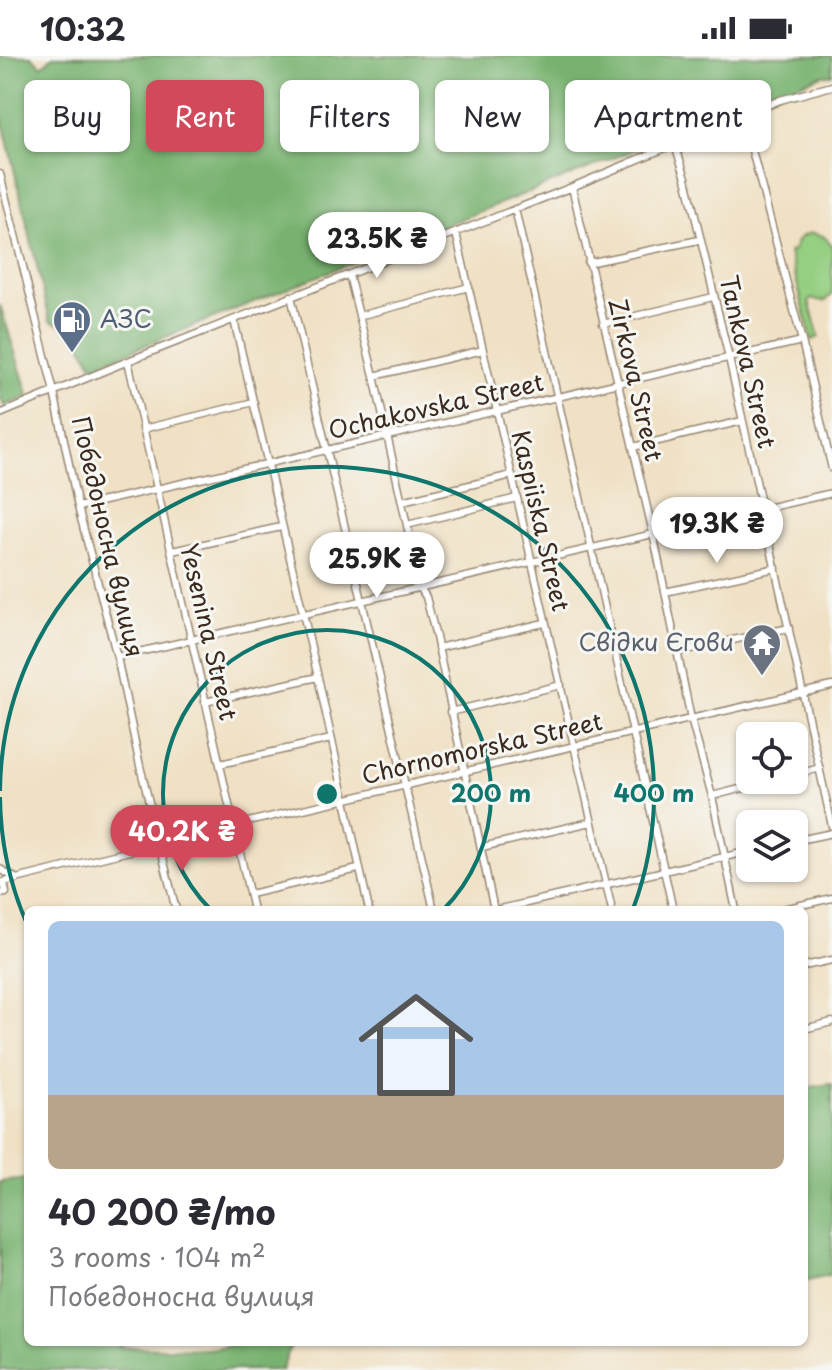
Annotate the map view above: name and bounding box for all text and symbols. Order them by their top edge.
text: 10:32 [40,6,126,51]
chip: Buy [24,80,130,152]
chip: Rent [146,80,264,152]
chip: Filters [280,80,419,152]
chip: New [435,80,549,152]
chip: Apartment [565,80,771,152]
pin: 23.5K ₴ [303,212,451,280]
text: 23.5K ₴ [326,218,428,257]
street label: Tankova Street [712,272,786,452]
street label: Zirkova Street [601,294,673,465]
fuel station icon: АЗС [51,299,93,354]
place label: АЗС [100,300,152,336]
street label: Ochakovska Street [324,363,547,447]
street label: Победоносна вулиця [64,413,154,661]
street label: Kaspiiska Street [504,427,580,614]
pin: 19.3K ₴ [643,497,791,565]
text: 19.3K ₴ [669,503,765,542]
pin: 25.9K ₴ [303,532,451,600]
text: 25.9K ₴ [327,538,427,577]
street label: Yesenina Street [172,540,248,724]
temple icon: Свідки Єгови [741,622,783,677]
place label: Свідки Єгови [579,623,734,659]
street label: Chornomorska Street [358,702,605,792]
map controls [736,722,808,882]
button: locate [736,722,808,794]
text: 200 m [451,774,531,810]
text: 400 m [613,774,695,810]
centre of rings [313,780,341,808]
pin: 40.2K ₴ [108,805,256,873]
button: layers [736,810,808,882]
text: 40.2K ₴ [128,811,236,850]
icon: home [344,973,488,1117]
text: 40 200 ₴/mo [48,1185,276,1237]
text: 3 rooms · 104 m² [48,1237,266,1276]
text: Победоносна вулиця [48,1276,315,1315]

